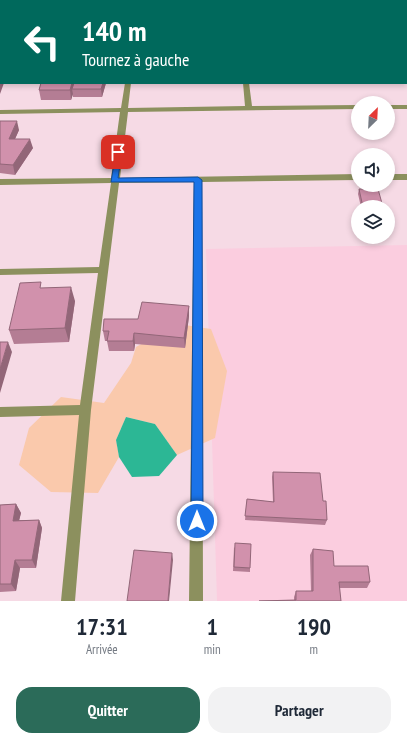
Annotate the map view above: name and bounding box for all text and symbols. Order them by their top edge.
text: 140 m [82,12,146,49]
icon: left [16,16,68,68]
text: Tournez à gauche [82,48,189,71]
north arrow [351,96,395,140]
map controls [351,96,395,244]
pin [101,135,135,169]
icon: arrive [107,141,129,163]
button: sound [351,148,395,192]
button: layers [351,200,395,244]
position arrow [176,500,218,542]
text: 17:31 [76,611,128,642]
text: 1 [206,611,218,642]
text: 190 [297,611,331,642]
text: Arrivée [86,641,118,658]
text: min [204,641,221,658]
text: m [310,641,318,658]
button: Quitter [16,687,200,733]
button: Partager [208,687,391,733]

